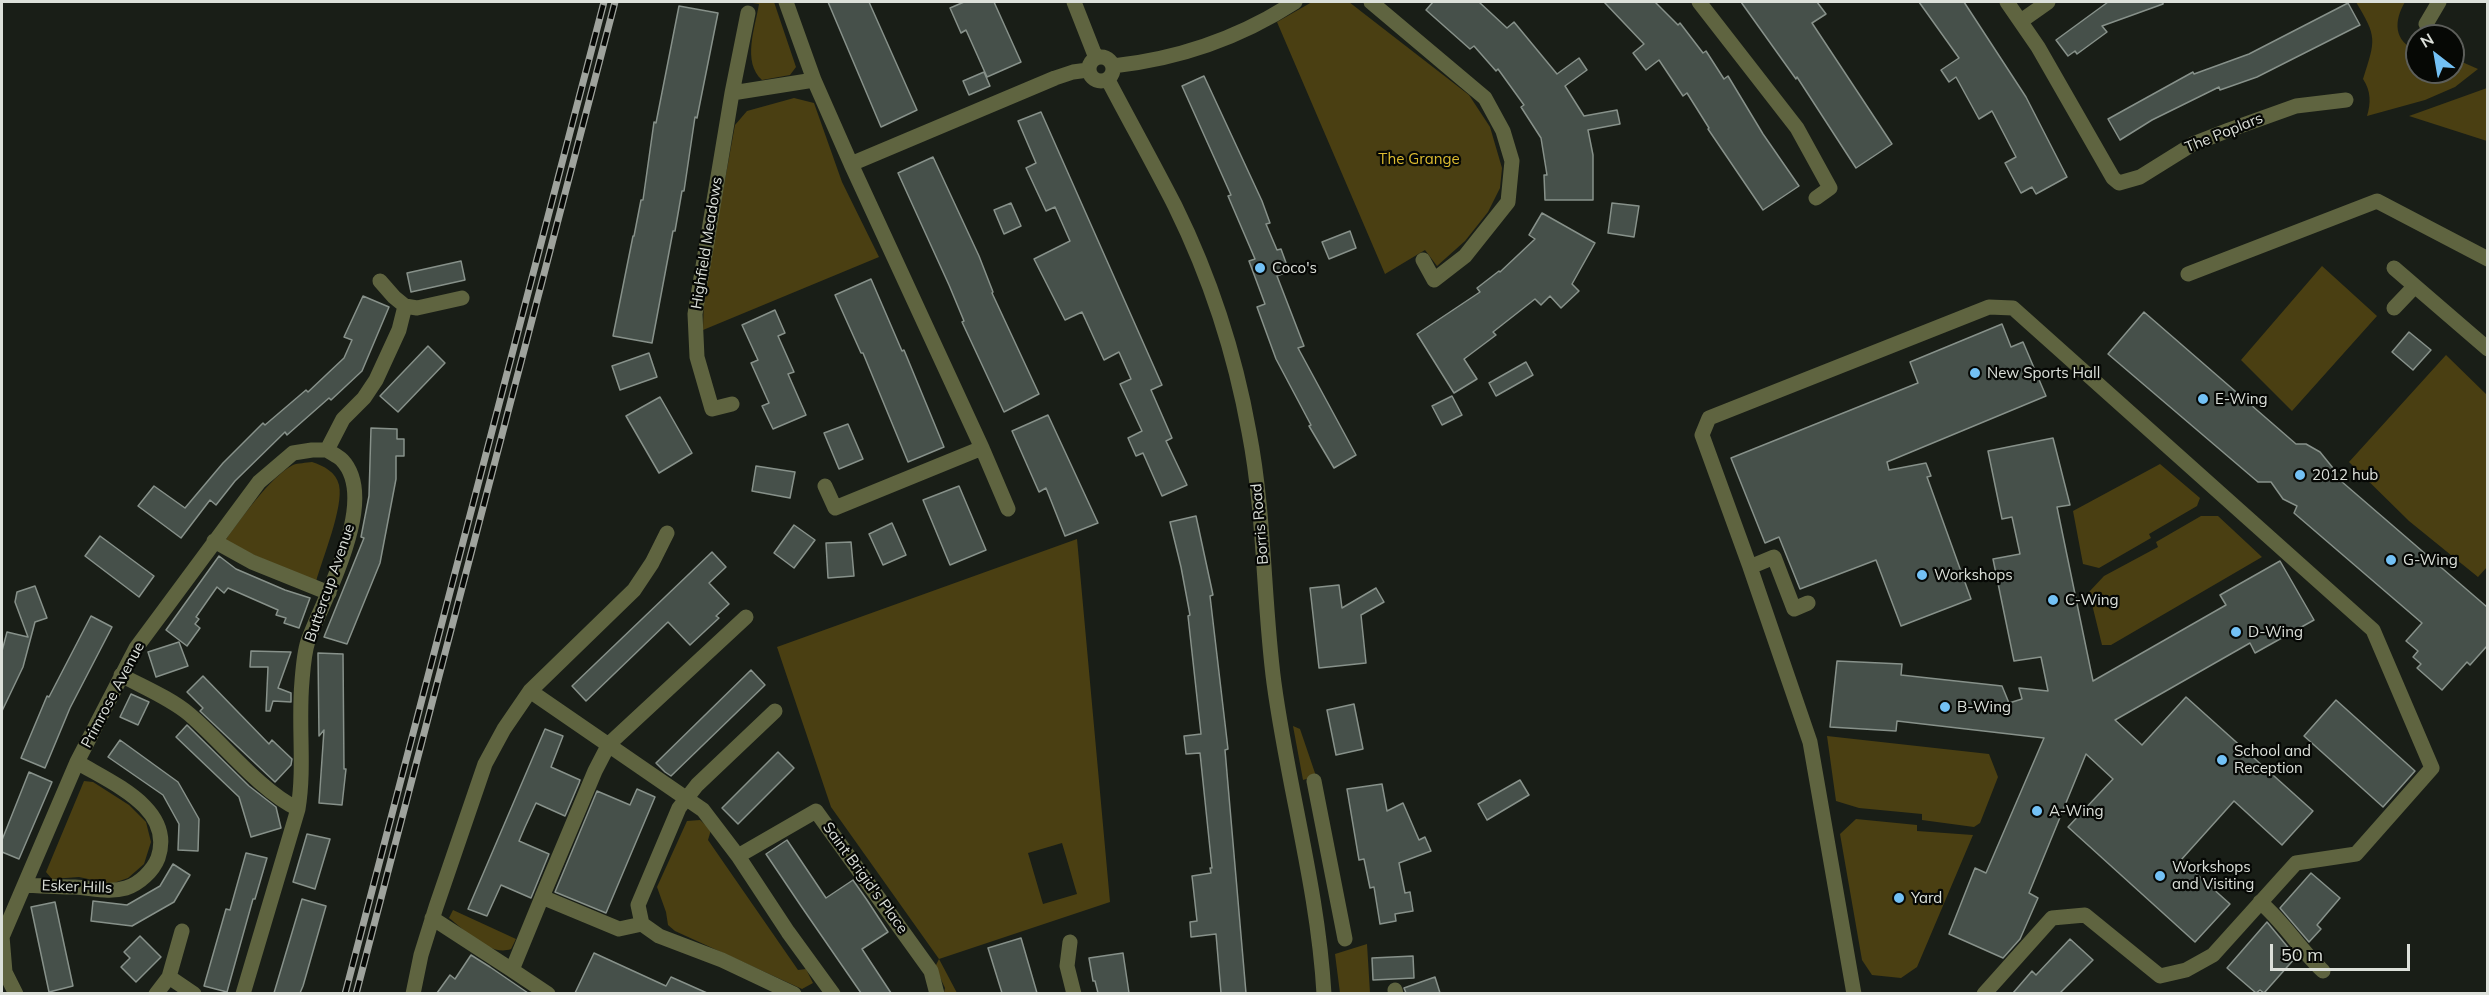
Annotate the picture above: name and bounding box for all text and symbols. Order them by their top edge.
north arrow [2405,24,2465,84]
text: N [2416,29,2437,52]
street label: The Poplars [2182,109,2266,157]
park label: The Grange [1378,150,1460,168]
street label: Highfield Meadows [688,175,726,311]
place label: Coco's [1272,259,1317,277]
marker: Coco's [1253,261,1267,275]
place label: New Sports Hall [1987,364,2100,382]
marker: New Sports Hall [1968,366,1982,380]
place label: E-Wing [2215,390,2268,408]
marker: E-Wing [2196,392,2210,406]
place label: 2012 hub [2312,466,2378,484]
marker: 2012 hub [2293,468,2307,482]
street label: Borris Road [1247,483,1273,565]
street label: Buttercup Avenue [301,522,359,644]
place label: G-Wing [2403,551,2458,569]
marker: G-Wing [2384,553,2398,567]
place label: Workshops [1934,566,2013,584]
marker: Workshops [1915,568,1929,582]
place label: C-Wing [2065,591,2119,609]
marker: C-Wing [2046,593,2060,607]
place label: D-Wing [2248,623,2303,641]
marker: D-Wing [2229,625,2243,639]
street label: Primrose Avenue [77,639,149,751]
place label: B-Wing [1957,698,2011,716]
marker: B-Wing [1938,700,1952,714]
place label: School and Reception [2234,742,2311,777]
marker: School and Reception [2215,753,2229,767]
place label: A-Wing [2049,802,2104,820]
marker: A-Wing [2030,804,2044,818]
street label: Saint Brigid's Place [819,819,911,937]
place label: Workshops and Visiting [2172,858,2254,893]
marker: Workshops and Visiting [2153,869,2167,883]
street label: Esker Hills [41,877,113,897]
place label: Yard [1911,889,1942,907]
marker: Yard [1892,891,1906,905]
scale bar [2273,932,2412,970]
text: 50 m [2281,943,2323,966]

